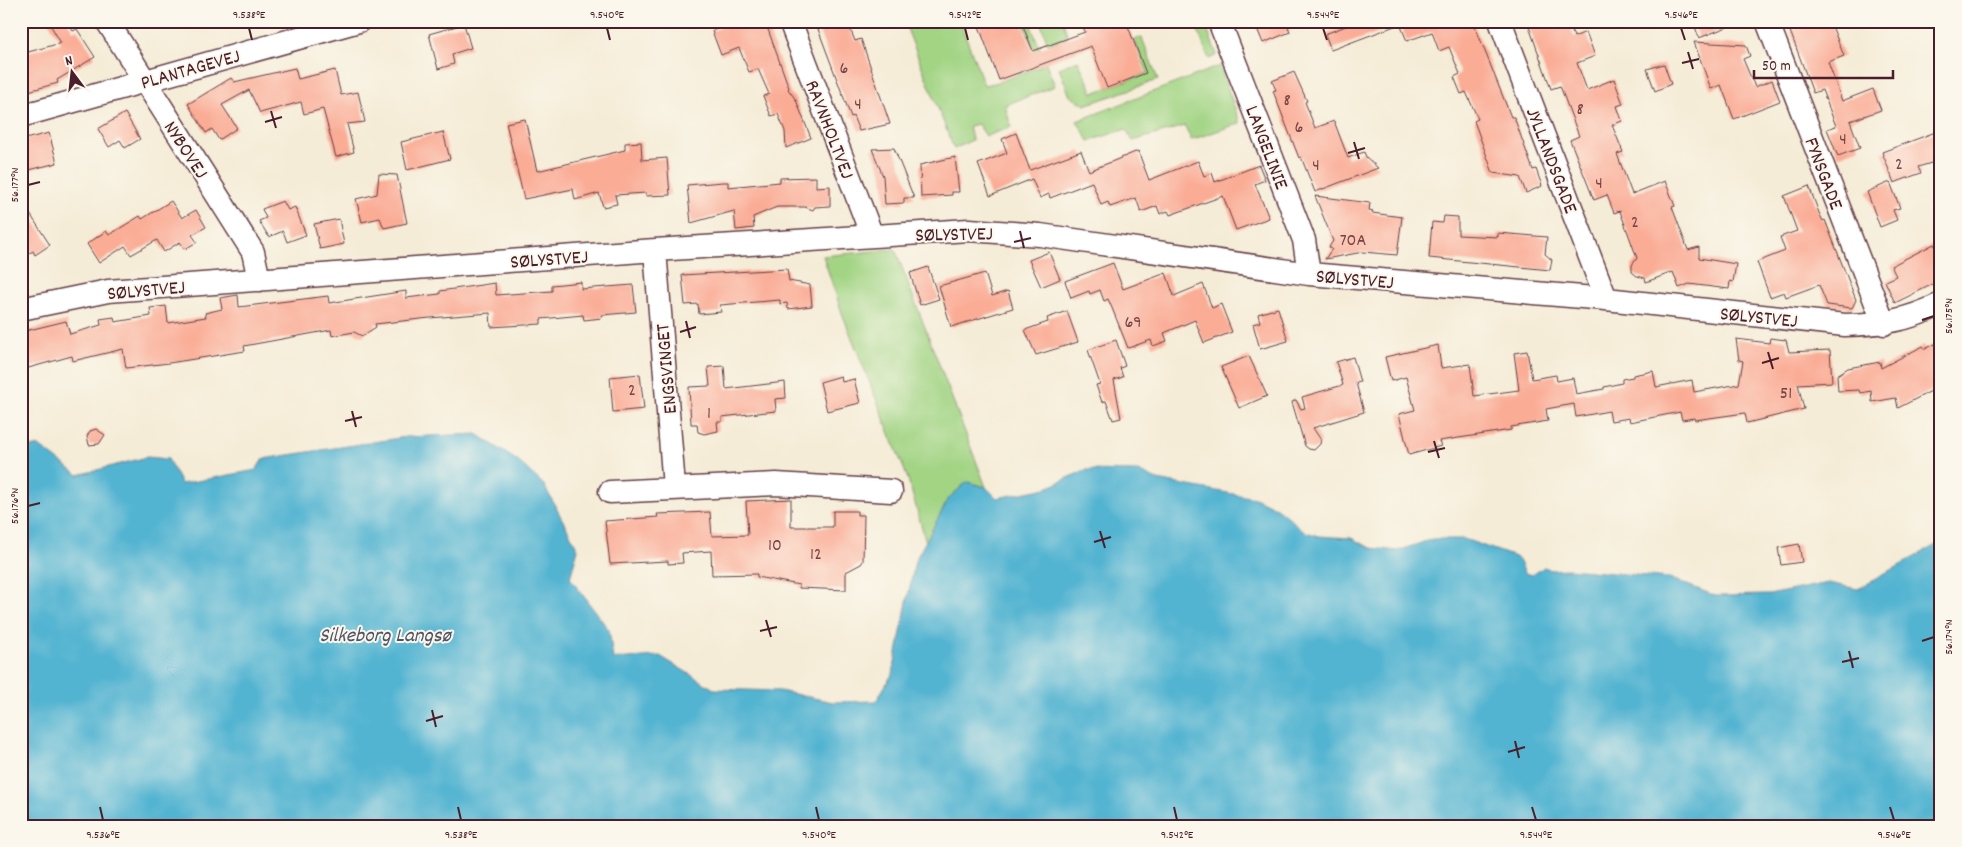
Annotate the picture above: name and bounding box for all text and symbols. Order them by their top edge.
text: 9.538°E [233,7,266,24]
text: 9.540°E [590,7,624,24]
text: 9.542°E [949,7,982,24]
text: 9.544°E [1307,7,1340,24]
text: 9.546°E [1664,7,1698,24]
street label: PLANTAGEVEJ [138,43,244,98]
north arrow [48,48,98,98]
scale bar [1754,48,1893,80]
text: N [63,51,75,72]
text: 50 m [1762,56,1791,78]
house number: 6 [840,57,848,82]
street label: RAVNHOLTVEJ [796,76,860,184]
house number: 8 [1283,89,1291,114]
house number: 4 [854,93,862,118]
house number: 8 [1576,98,1584,123]
street label: LANGELINIE [1236,102,1294,194]
street label: JYLLANDSGADE [1517,104,1583,218]
street label: NYBOVEJ [155,116,214,185]
house number: 6 [1295,116,1303,141]
house number: 4 [1839,128,1847,153]
street label: FYNSGADE [1796,134,1849,214]
house number: 2 [1895,153,1903,178]
house number: 4 [1312,154,1320,179]
text: 56.177°N [7,167,24,203]
house number: 4 [1595,172,1603,197]
house number: 2 [1631,211,1639,236]
street label: SØLYSTVEJ [915,221,993,251]
house number: 70A [1340,229,1366,254]
street label: SØLYSTVEJ [509,244,589,278]
street label: SØLYSTVEJ [1315,264,1395,298]
street label: SØLYSTVEJ [106,275,186,309]
text: 56.175°N [1941,298,1958,334]
street label: SØLYSTVEJ [1718,301,1799,337]
house number: 69 [1124,311,1142,336]
street label: ENGSVINGET [650,322,686,415]
house number: 2 [628,379,636,404]
house number: 51 [1780,382,1792,407]
house number: 1 [707,402,711,427]
text: 56.176°N [7,488,24,524]
house number: 10 [768,534,782,559]
house number: 12 [810,543,822,568]
text: 56.174°N [1941,619,1958,655]
water label: Silkeborg Langsø [319,622,453,652]
text: 9.536°E [86,827,120,844]
text: 9.538°E [445,827,478,844]
text: 9.540°E [802,827,836,844]
text: 9.542°E [1161,827,1194,844]
text: 9.544°E [1520,827,1553,844]
text: 9.546°E [1877,827,1911,844]

